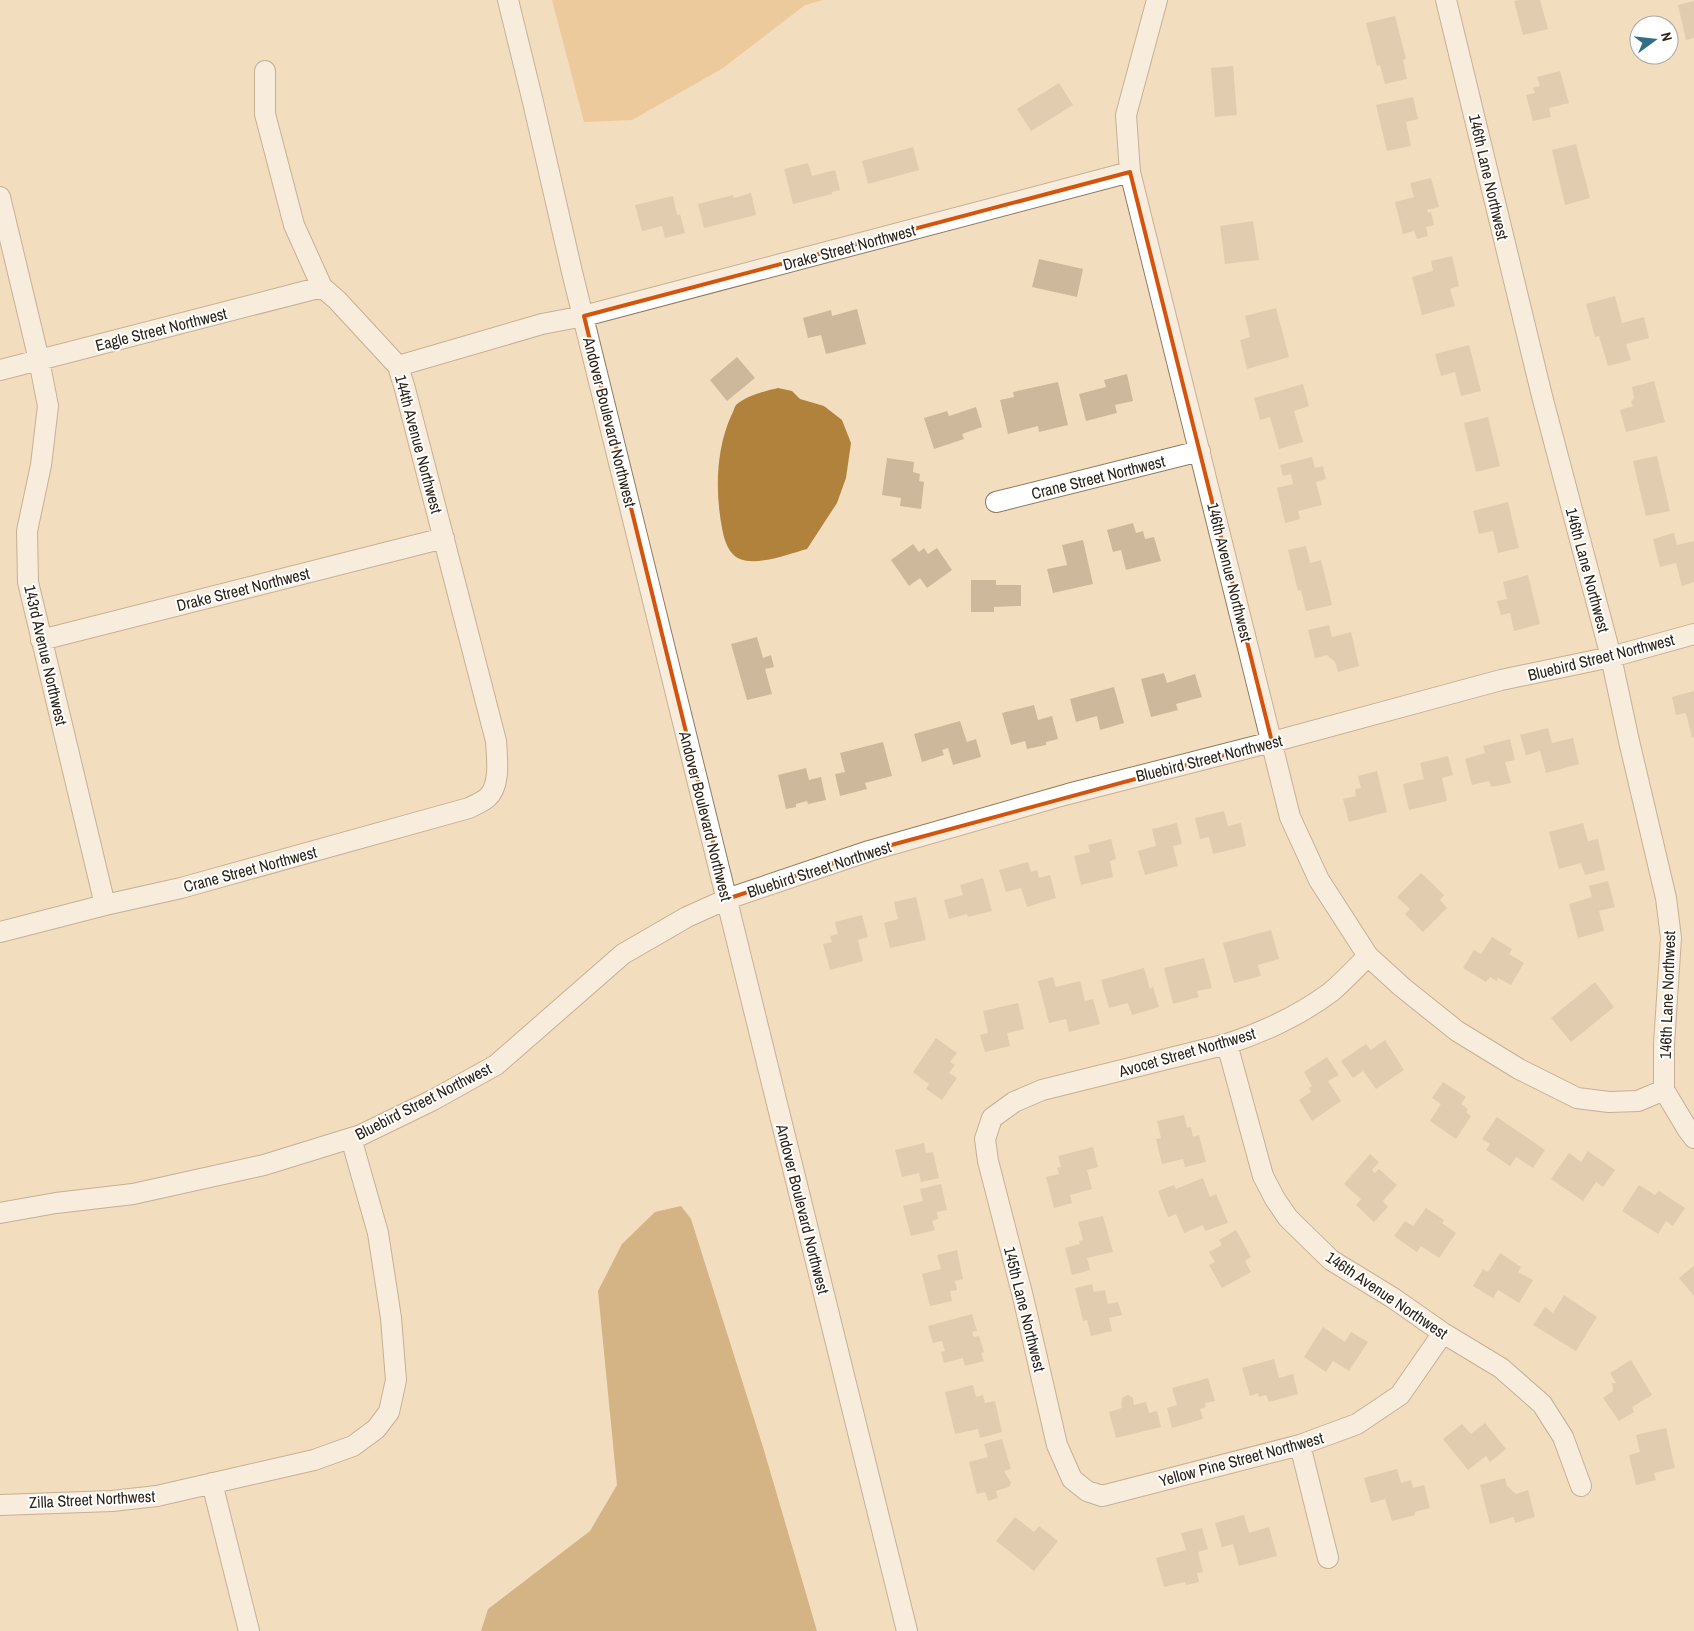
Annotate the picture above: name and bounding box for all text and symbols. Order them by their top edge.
north arrow [1629,15,1679,65]
text: N [1657,30,1676,43]
street label: 146th Lane Northwest [1464,112,1514,242]
street label: Drake Street Northwest [780,219,918,275]
street label: Eagle Street Northwest [93,302,229,356]
street label: Andover Boulevard Northwest [578,334,642,510]
street label: 144th Avenue Northwest [390,372,448,516]
street label: Crane Street Northwest [1029,450,1168,504]
street label: 146th Avenue Northwest [1202,500,1258,644]
street label: 146th Lane Northwest [1561,505,1615,635]
street label: Drake Street Northwest [174,562,312,616]
street label: 143rd Avenue Northwest [19,583,73,728]
street label: Bluebird Street Northwest [1525,628,1677,686]
street label: Andover Boulevard Northwest [674,728,738,904]
street label: Bluebird Street Northwest [1133,729,1285,787]
street label: Bluebird Street Northwest [744,835,894,903]
street label: Crane Street Northwest [181,841,319,897]
street label: 146th Lane Northwest [1654,930,1680,1060]
street label: Avocet Street Northwest [1115,1022,1258,1082]
street label: Bluebird Street Northwest [351,1057,495,1145]
street label: Andover Boulevard Northwest [771,1121,835,1297]
street label: 145th Lane Northwest [999,1244,1051,1374]
street label: 146th Avenue Northwest [1322,1246,1453,1344]
street label: Yellow Pine Street Northwest [1156,1426,1326,1492]
street label: Zilla Street Northwest [28,1485,156,1513]

